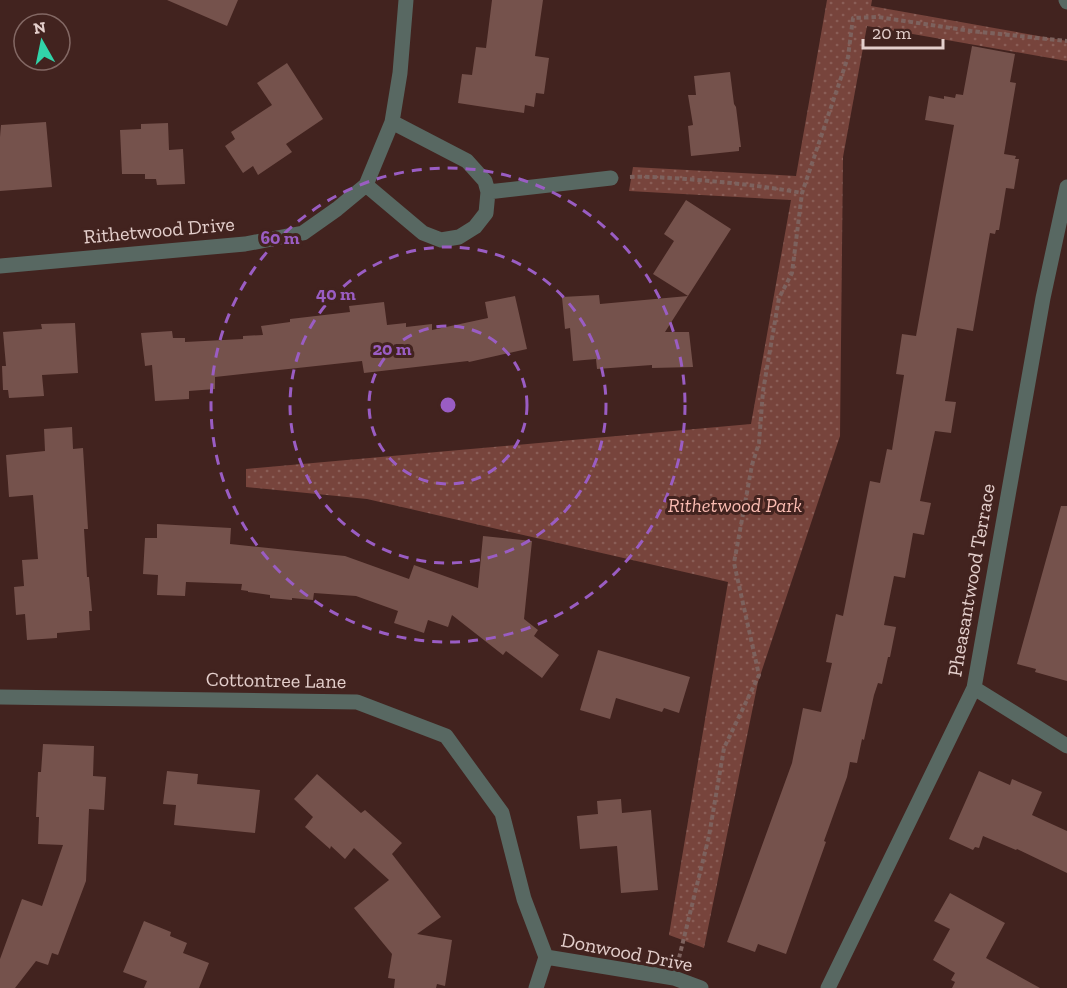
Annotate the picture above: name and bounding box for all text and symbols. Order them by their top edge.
north arrow [12,12,72,72]
scale bar [863,12,942,50]
text: N [32,17,47,38]
text: 20 m [872,22,912,44]
street label: Rithetwood Drive [82,211,236,249]
text: 60 m [260,227,300,249]
text: 40 m [316,283,356,305]
text: 20 m [372,338,412,360]
centre of rings [438,395,458,415]
street label: Pheasantwood Terrace [942,482,1000,678]
park label: Rithetwood Park [668,493,802,517]
street label: Cottontree Lane [206,667,346,693]
street label: Donwood Drive [559,927,695,977]

